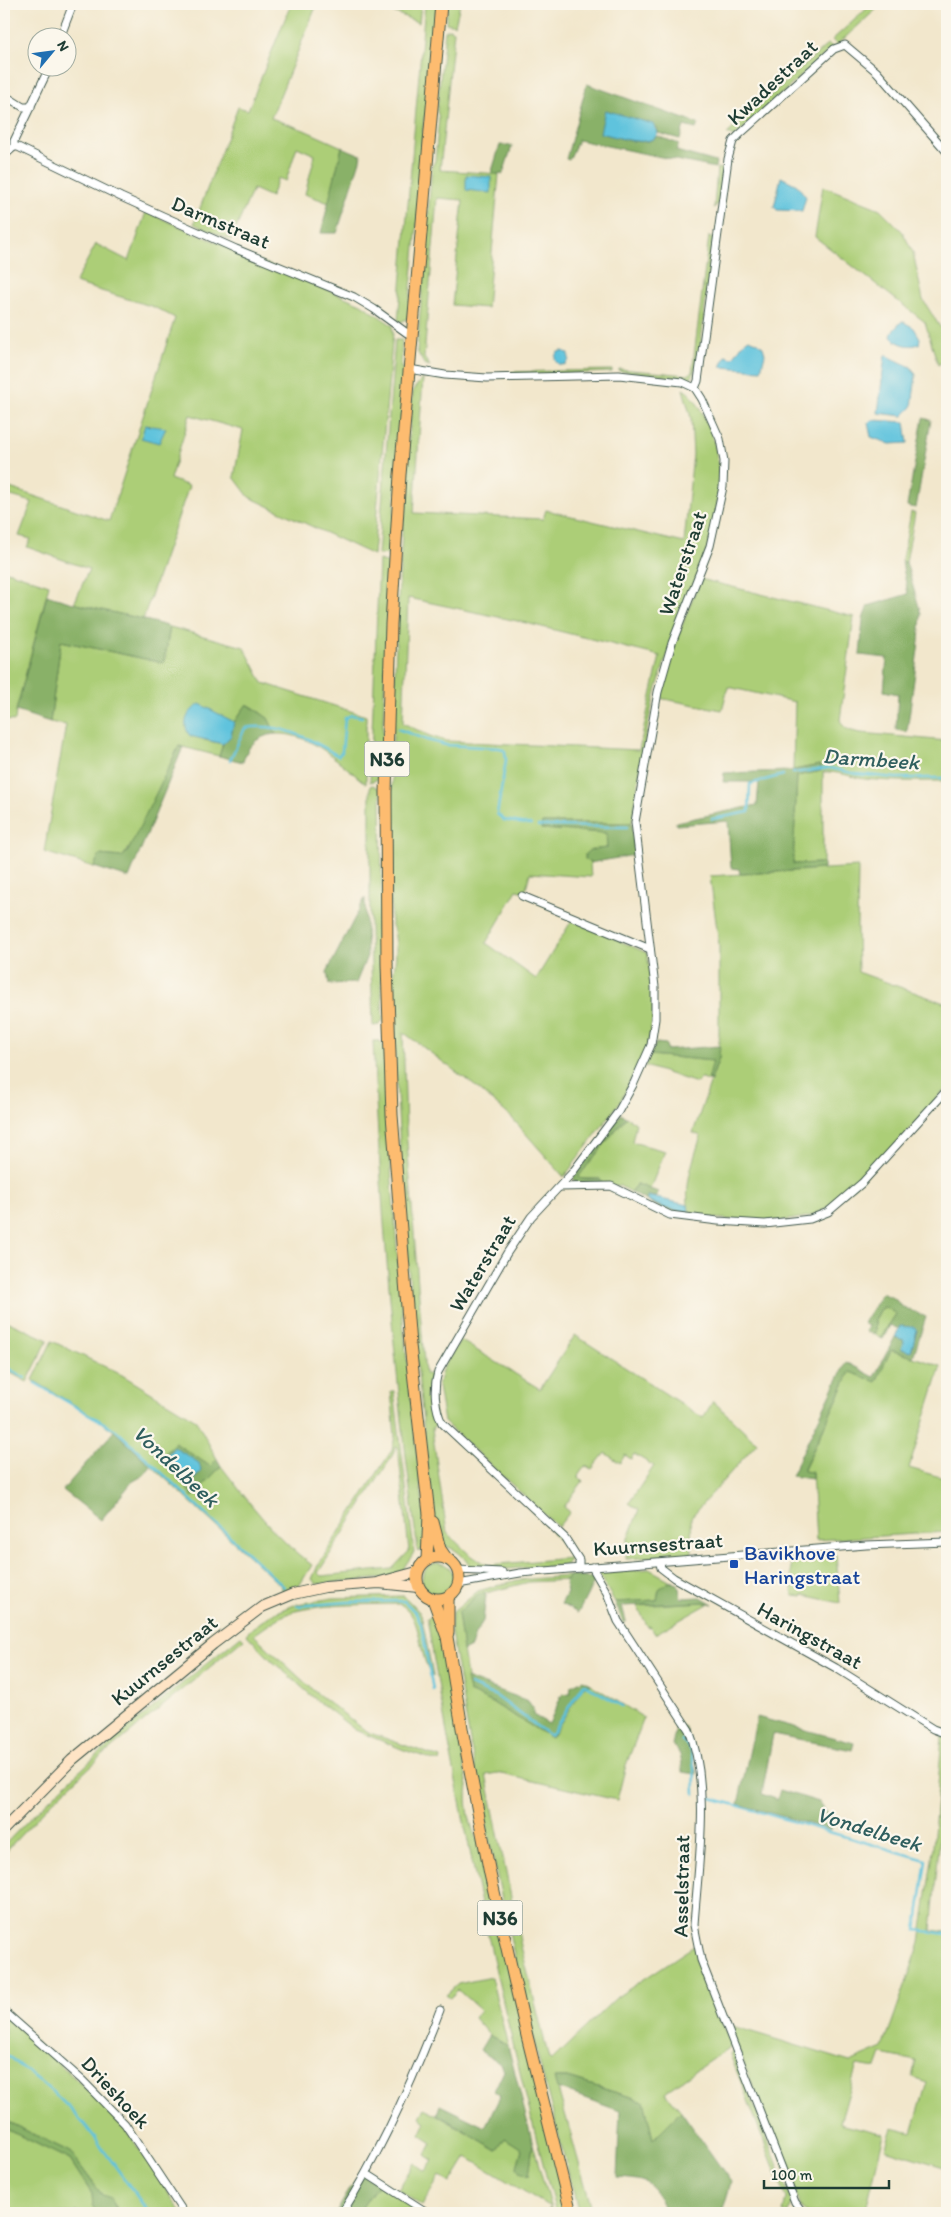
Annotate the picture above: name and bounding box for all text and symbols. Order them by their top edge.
north arrow [28,28,78,78]
street label: Kwadestraat [722,34,822,130]
text: N [53,38,73,54]
street label: Darmstraat [168,190,274,254]
street label: Waterstraat [652,507,712,619]
road number: N36 [364,742,410,776]
water label: Darmbeek [822,742,922,776]
street label: Waterstraat [443,1210,521,1316]
water label: Vondelbeek [127,1419,226,1514]
street label: Kuurnsestraat [592,1527,724,1561]
place label: Bavikhove Haringstraat [744,1540,860,1589]
marker: Bavikhove Haringstraat [728,1558,740,1570]
street label: Haringstraat [753,1596,867,1674]
street label: Kuurnsestraat [106,1609,222,1711]
water label: Vondelbeek [813,1800,926,1858]
street label: Asselstraat [668,1834,694,1938]
road number: N36 [478,1900,522,1936]
street label: Drieshoek [76,2051,156,2133]
scale bar [764,2157,888,2189]
text: 100 m [771,2166,813,2184]

